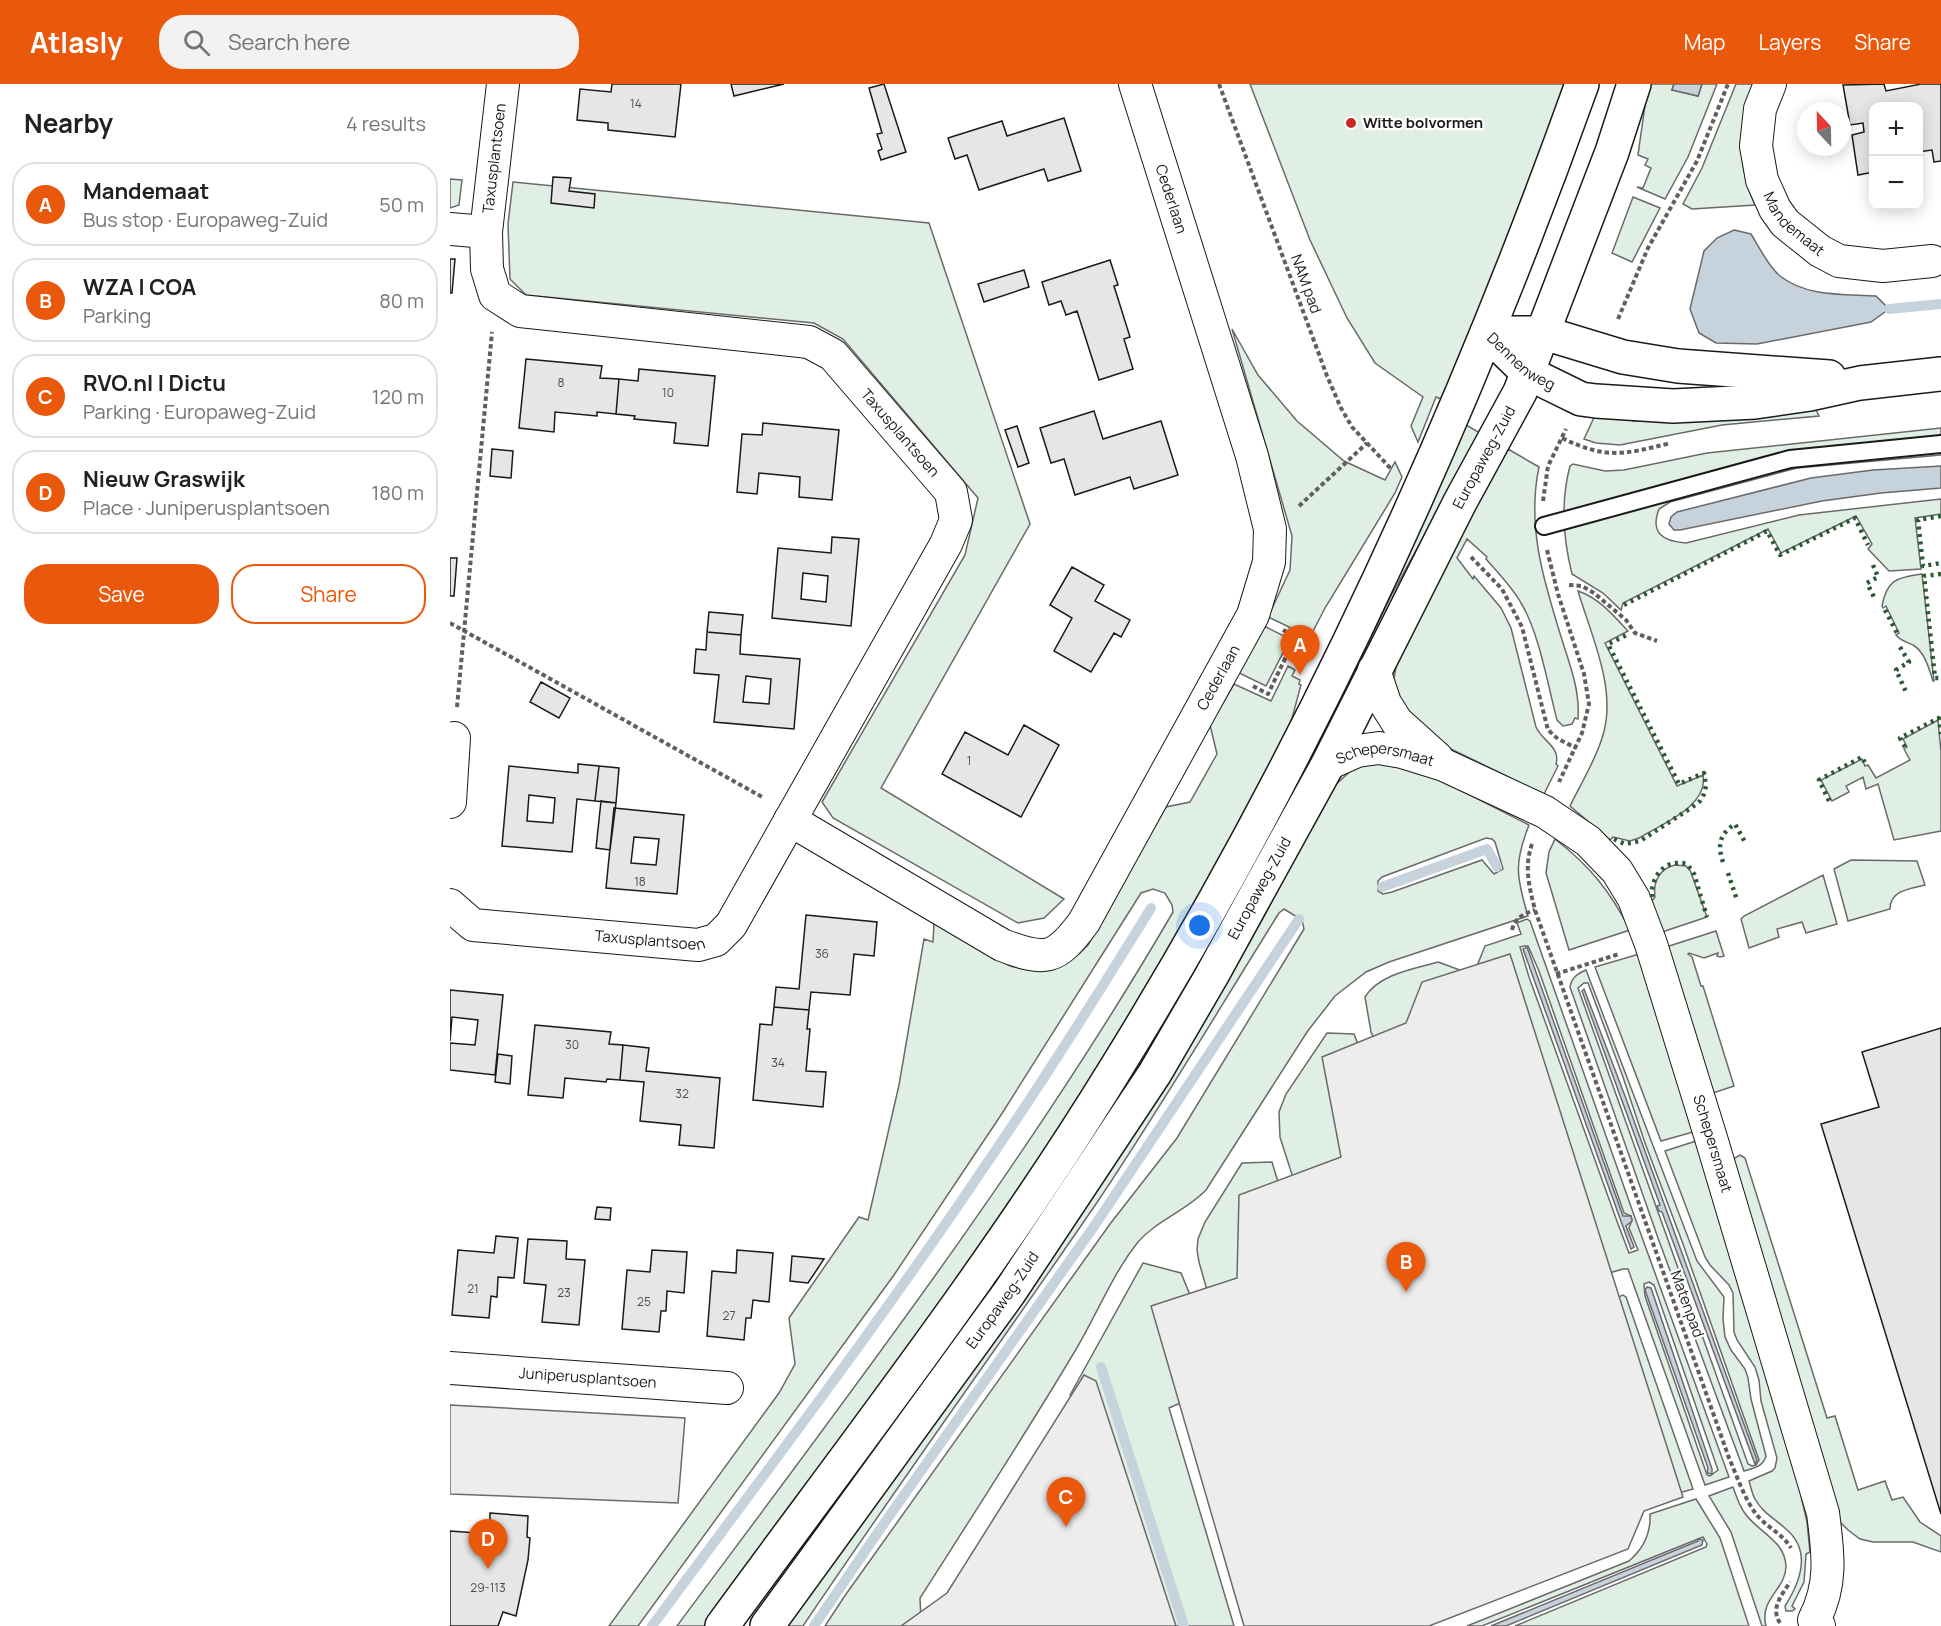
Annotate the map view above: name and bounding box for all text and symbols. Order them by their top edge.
search box [159,15,579,69]
text: Atlasly [30,23,123,61]
icon: search [180,26,213,59]
text: Search here [228,27,350,57]
text: Map [1684,28,1725,56]
text: Layers [1758,28,1821,56]
text: Share [1854,28,1911,56]
house number: 14 [630,95,642,112]
street label: Taxusplantsoen [477,102,511,215]
north arrow [1797,102,1851,156]
map controls [1869,102,1923,210]
button: + [1869,102,1923,156]
text: Nearby [24,105,113,141]
text: 4 results [346,110,426,137]
place label: Witte bolvormen [1363,112,1483,133]
marker: Witte bolvormen [1344,116,1358,130]
button: − [1869,156,1923,210]
street label: Cederlaan [1150,162,1193,236]
text: Mandemaat [83,176,209,206]
street label: Mandemaat [1759,188,1829,261]
text: A [39,191,52,218]
text: 50 m [379,191,424,218]
text: Bus stop · Europaweg-Zuid [83,206,328,233]
street label: NAM pad [1286,251,1327,316]
text: WZA | COA [83,272,196,302]
text: B [39,287,52,314]
text: 80 m [379,287,424,314]
text: Parking [83,302,151,329]
street label: Dennenweg [1483,328,1559,395]
text: RVO.nl | Dictu [83,368,226,398]
house number: 8 [558,374,565,391]
text: C [38,383,53,410]
text: 120 m [372,383,424,410]
house number: 10 [662,384,674,401]
street label: Taxusplantsoen [856,384,945,481]
text: Parking · Europaweg-Zuid [83,398,316,425]
street label: Europaweg-Zuid [1447,402,1520,512]
text: Nieuw Graswijk [83,464,245,494]
text: D [38,479,53,506]
text: 180 m [371,479,424,506]
text: Place · Juniperusplantsoen [83,494,330,521]
button: Save [24,564,219,624]
button: Share [231,564,426,624]
pin: A [1280,626,1320,675]
street label: Cederlaan [1192,641,1245,714]
street label: Schepersmaat [1332,737,1437,771]
house number: 1 [967,752,971,769]
street label: Europaweg-Zuid [1222,833,1296,943]
house number: 18 [634,873,646,890]
your location [1185,911,1214,940]
street label: Taxusplantsoen [594,925,708,955]
house number: 36 [815,945,829,962]
house number: 30 [565,1036,579,1053]
house number: 34 [771,1054,785,1071]
house number: 32 [675,1085,689,1102]
street label: Schepersmaat [1688,1092,1738,1195]
pin: B [1386,1242,1426,1292]
street label: Europaweg-Zuid [961,1247,1044,1353]
street label: Matenpad [1666,1267,1709,1340]
house number: 21 [467,1280,479,1297]
house number: 23 [557,1284,571,1301]
house number: 25 [637,1293,651,1310]
house number: 27 [723,1307,735,1324]
street label: Juniperusplantsoen [518,1362,657,1393]
pin: C [1046,1478,1086,1527]
pin: D [468,1520,507,1569]
house number: 29-113 [470,1579,506,1596]

